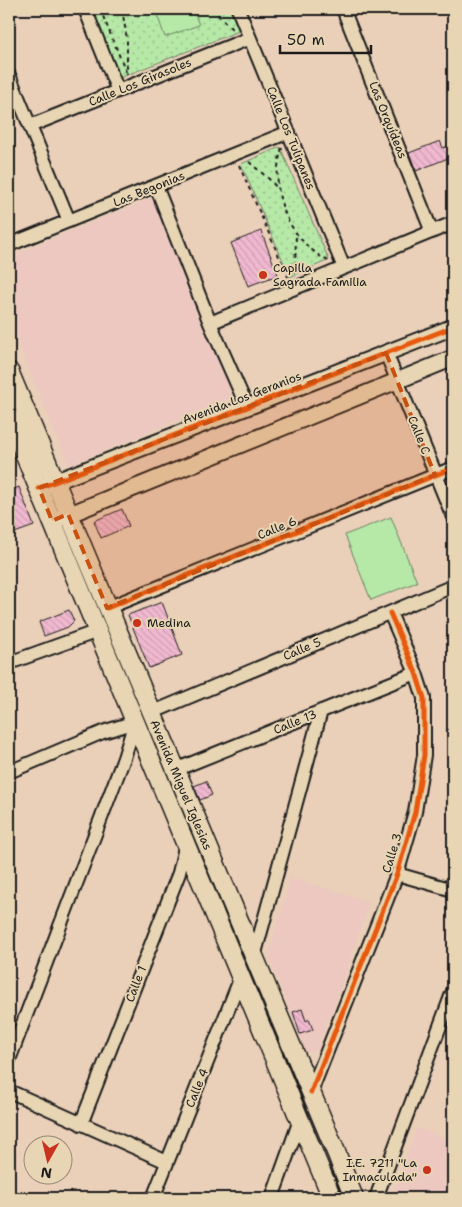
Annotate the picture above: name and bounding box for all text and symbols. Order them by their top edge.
scale bar [280,22,371,54]
text: 50 m [287,30,325,50]
street label: Calle Los Girasoles [86,54,194,110]
street label: Las Orquídeas [365,79,411,161]
street label: Calle Los Tulipanes [263,84,319,192]
street label: Las Begonias [111,167,187,211]
place label: Capilla Sagrada Familia [273,260,367,290]
marker: Capilla Sagrada Familia [257,269,269,281]
street label: Avenida Los Geranios [180,368,304,428]
street label: Calle C [404,413,434,457]
street label: Calle 6 [255,513,299,543]
place label: Medina [147,615,191,631]
marker: Medina [131,617,143,629]
street label: Calle 5 [280,634,324,664]
street label: Calle 13 [271,706,319,738]
street label: Avenida Miguel Iglesias [146,717,216,853]
street label: Calle 3 [378,831,406,875]
street label: Calle 1 [122,964,150,1004]
street label: Calle 4 [182,1066,212,1110]
north arrow [22,1134,72,1184]
place label: I.E. 7211 "La Inmaculada" [343,1155,418,1185]
text: N [39,1163,53,1183]
marker: I.E. 7211 "La Inmaculada" [421,1164,433,1176]

